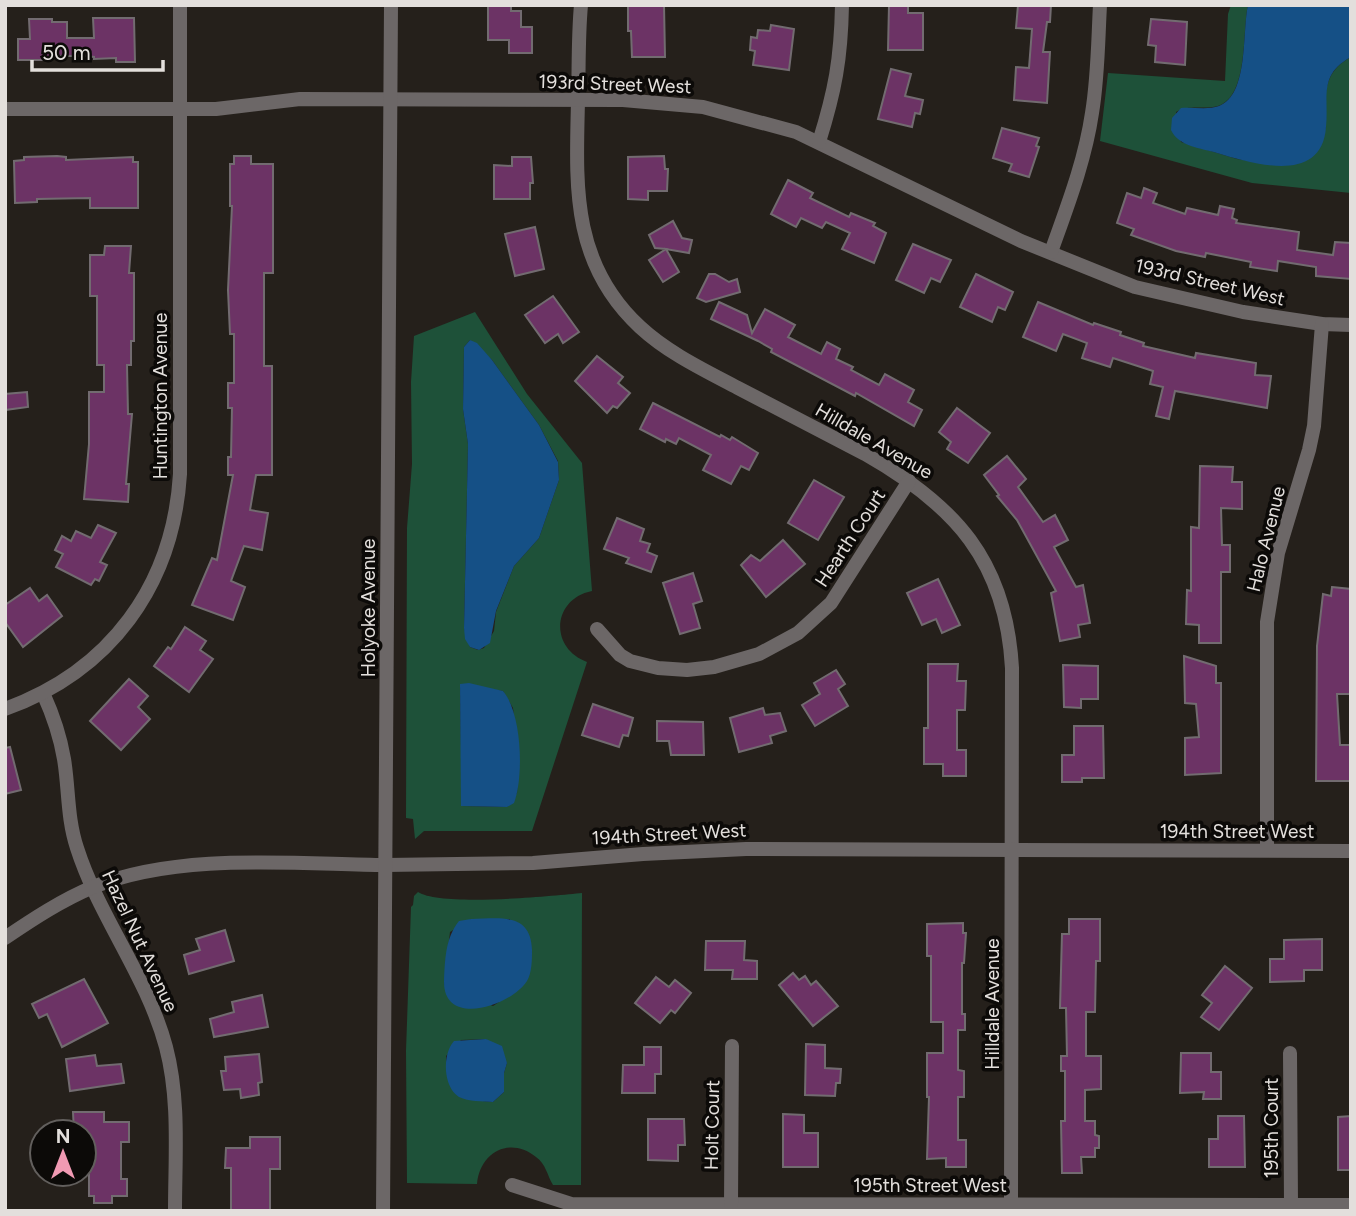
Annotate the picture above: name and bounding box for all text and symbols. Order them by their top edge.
scale bar [32,28,163,72]
text: 50 m [42,40,91,65]
street label: 193rd Street West [538,70,692,98]
street label: 193rd Street West [1133,254,1287,310]
street label: Huntington Avenue [149,313,172,479]
street label: Hilldale Avenue [811,398,937,484]
street label: Halo Avenue [1242,484,1290,594]
street label: Hearth Court [810,485,890,591]
street label: Holyoke Avenue [357,539,380,677]
street label: 194th Street West [591,818,747,850]
street label: 194th Street West [1160,820,1314,843]
street label: Hazel Nut Avenue [97,866,183,1016]
street label: Hilldale Avenue [981,938,1004,1070]
street label: 195th Court [1260,1078,1283,1178]
street label: Holt Court [700,1080,724,1170]
north arrow [28,1118,98,1188]
text: N [56,1125,70,1148]
street label: 195th Street West [853,1174,1007,1197]

